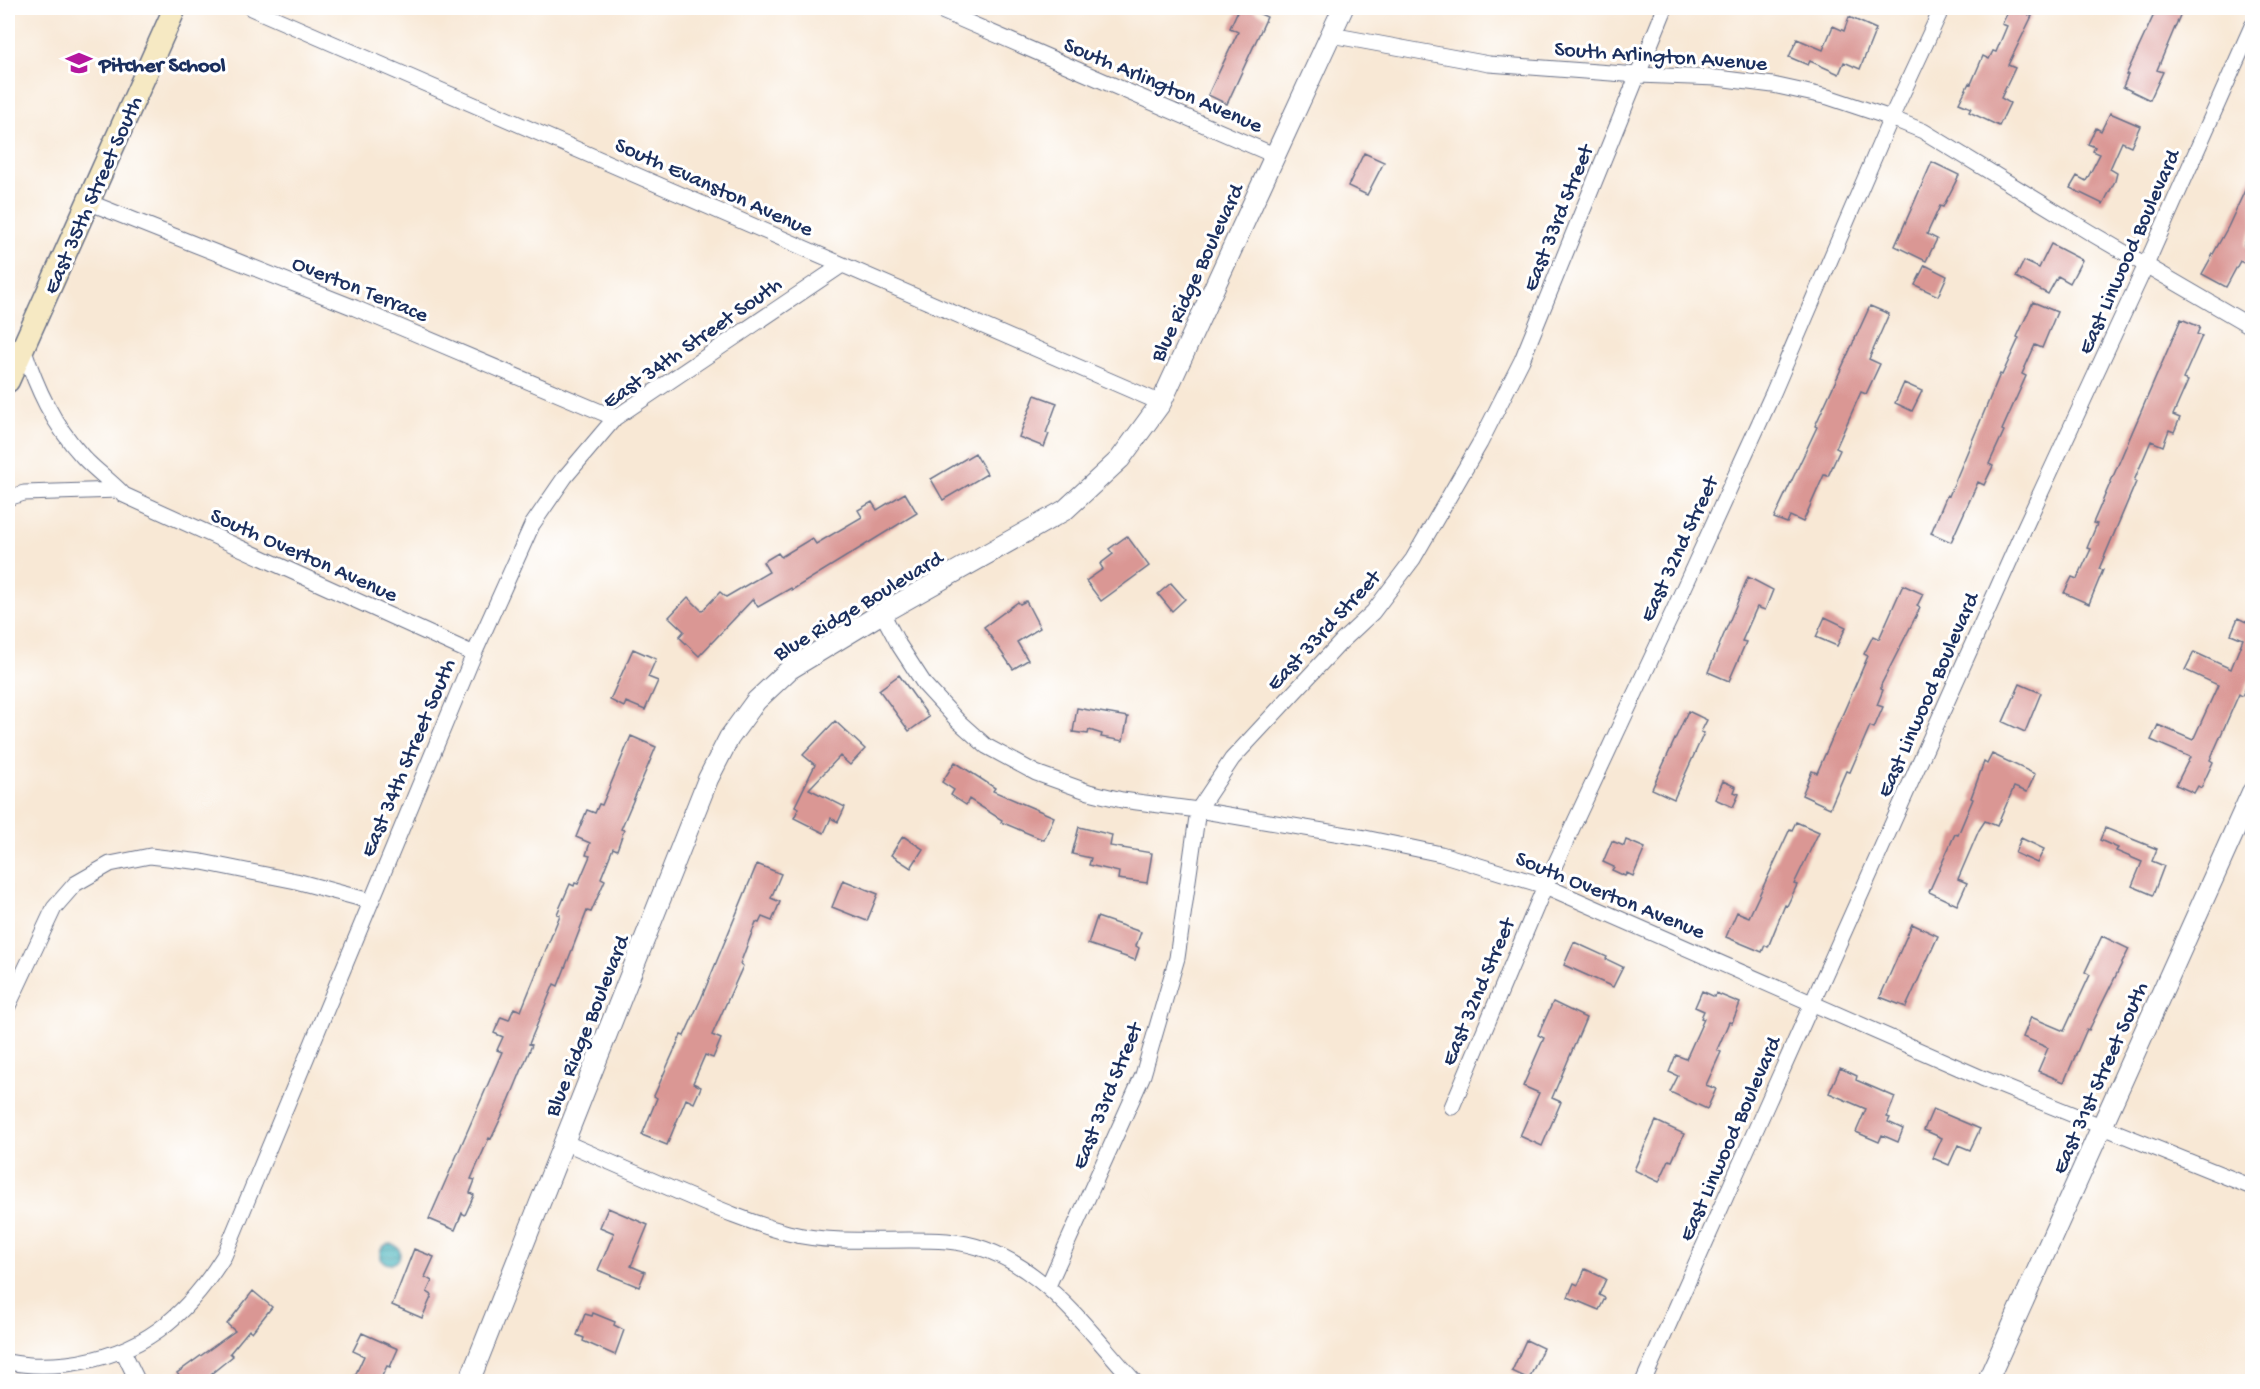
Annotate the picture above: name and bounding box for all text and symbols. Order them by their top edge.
street label: South Arlington Avenue [1059,33,1266,141]
street label: South Arlington Avenue [1553,38,1769,78]
school or university icon: Pitcher School [64,48,94,78]
place label: Pitcher School [98,54,226,80]
street label: East 35th Street South [39,93,150,299]
street label: South Evanston Avenue [610,133,817,244]
street label: East 33rd Street [1519,140,1602,296]
street label: East Linwood Boulevard [2074,144,2188,359]
street label: Blue Ridge Boulevard [1146,179,1252,368]
street label: Overton Terrace [288,252,432,330]
street label: East 34th Street South [599,273,788,416]
street label: East 32nd Street [1636,471,1727,627]
street label: South Overton Avenue [206,504,402,610]
street label: Blue Ridge Boulevard [769,545,950,669]
street label: East 33rd Street [1262,564,1389,697]
street label: East Linwood Boulevard [1873,587,1987,802]
street label: East 34th Street South [356,655,463,862]
street label: South Overton Avenue [1511,847,1709,947]
street label: East 32nd Street [1437,913,1523,1070]
street label: Blue Ridge Boulevard [540,930,638,1122]
street label: East 31st Street South [2048,978,2156,1179]
street label: East 33rd Street [1068,1018,1151,1174]
street label: East Linwood Boulevard [1675,1031,1789,1246]

